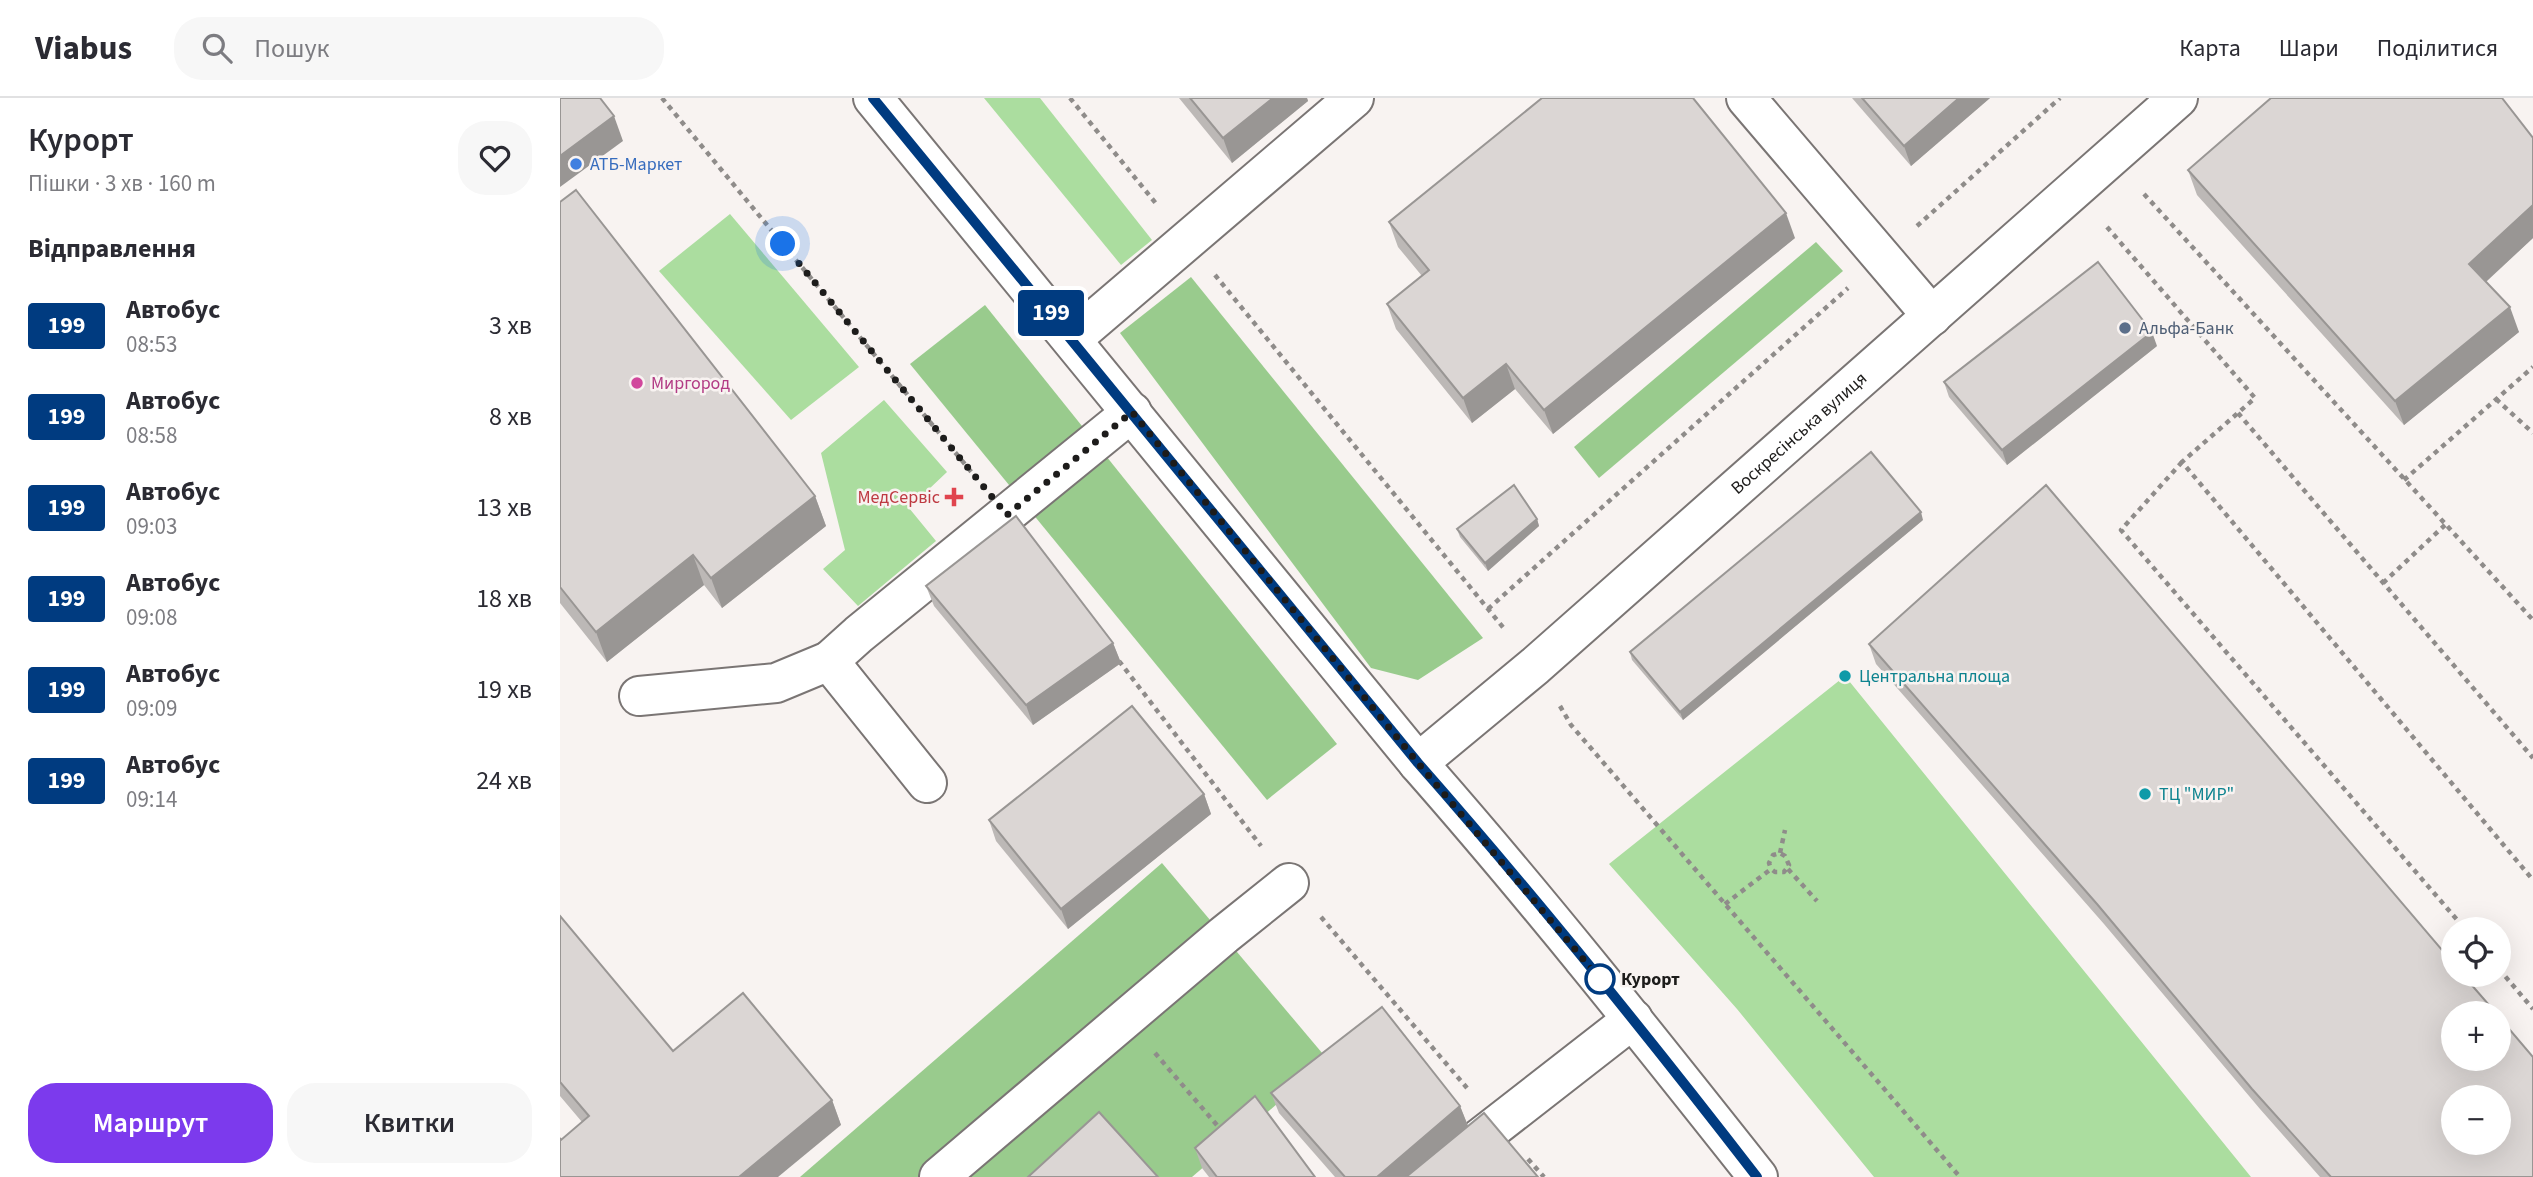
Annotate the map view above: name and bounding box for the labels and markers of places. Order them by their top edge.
place label: АТБ-Маркет [590,152,682,177]
marker: АТБ-Маркет [568,156,584,172]
place label: Альфа-Банк [2139,316,2234,341]
marker: Альфа-Банк [2117,320,2133,336]
place label: Миргород [651,371,730,396]
marker: Миргород [629,375,645,391]
place label: МедСервіс [857,485,940,510]
marker: МедСервіс [946,489,962,505]
place label: Центральна площа [1859,664,2010,689]
marker: Центральна площа [1837,668,1853,684]
place label: ТЦ "МИР" [2159,782,2234,807]
marker: ТЦ "МИР" [2137,786,2153,802]
marker: Курорт [1585,964,1615,994]
place label: Курорт [1621,967,1680,992]

